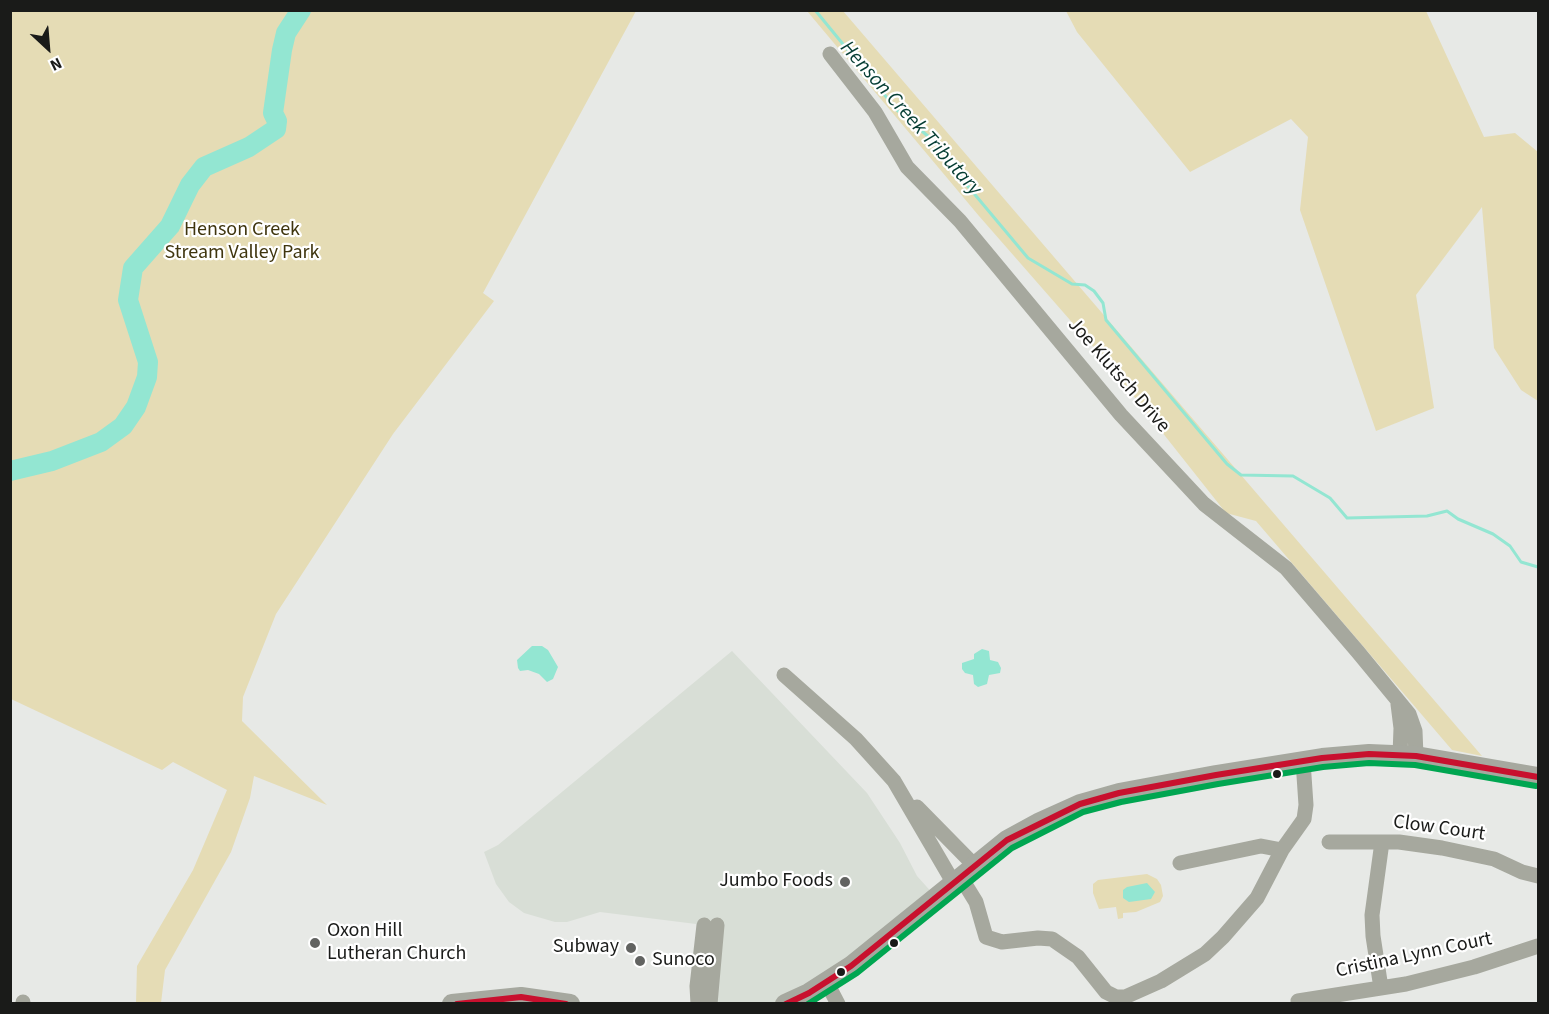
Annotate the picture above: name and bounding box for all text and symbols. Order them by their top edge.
north arrow [18,18,78,78]
water label: Henson Creek Tributary [834,36,986,202]
text: N [46,52,66,76]
park label: Henson Creek Stream Valley Park [165,219,319,266]
street label: Joe Klutsch Drive [1062,314,1174,438]
unlabelled marker [1271,768,1283,780]
street label: Clow Court [1392,811,1486,847]
place label: Jumbo Foods [719,870,833,894]
marker: Jumbo Foods [838,875,852,889]
place label: Oxon Hill Lutheran Church [327,920,466,967]
street label: Cristina Lynn Court [1334,928,1494,984]
marker: Oxon Hill Lutheran Church [308,936,322,950]
place label: Subway [553,936,619,960]
unlabelled marker [888,937,900,949]
marker: Subway [624,941,638,955]
place label: Sunoco [652,949,715,973]
marker: Sunoco [633,954,647,968]
unlabelled marker [835,966,847,978]

